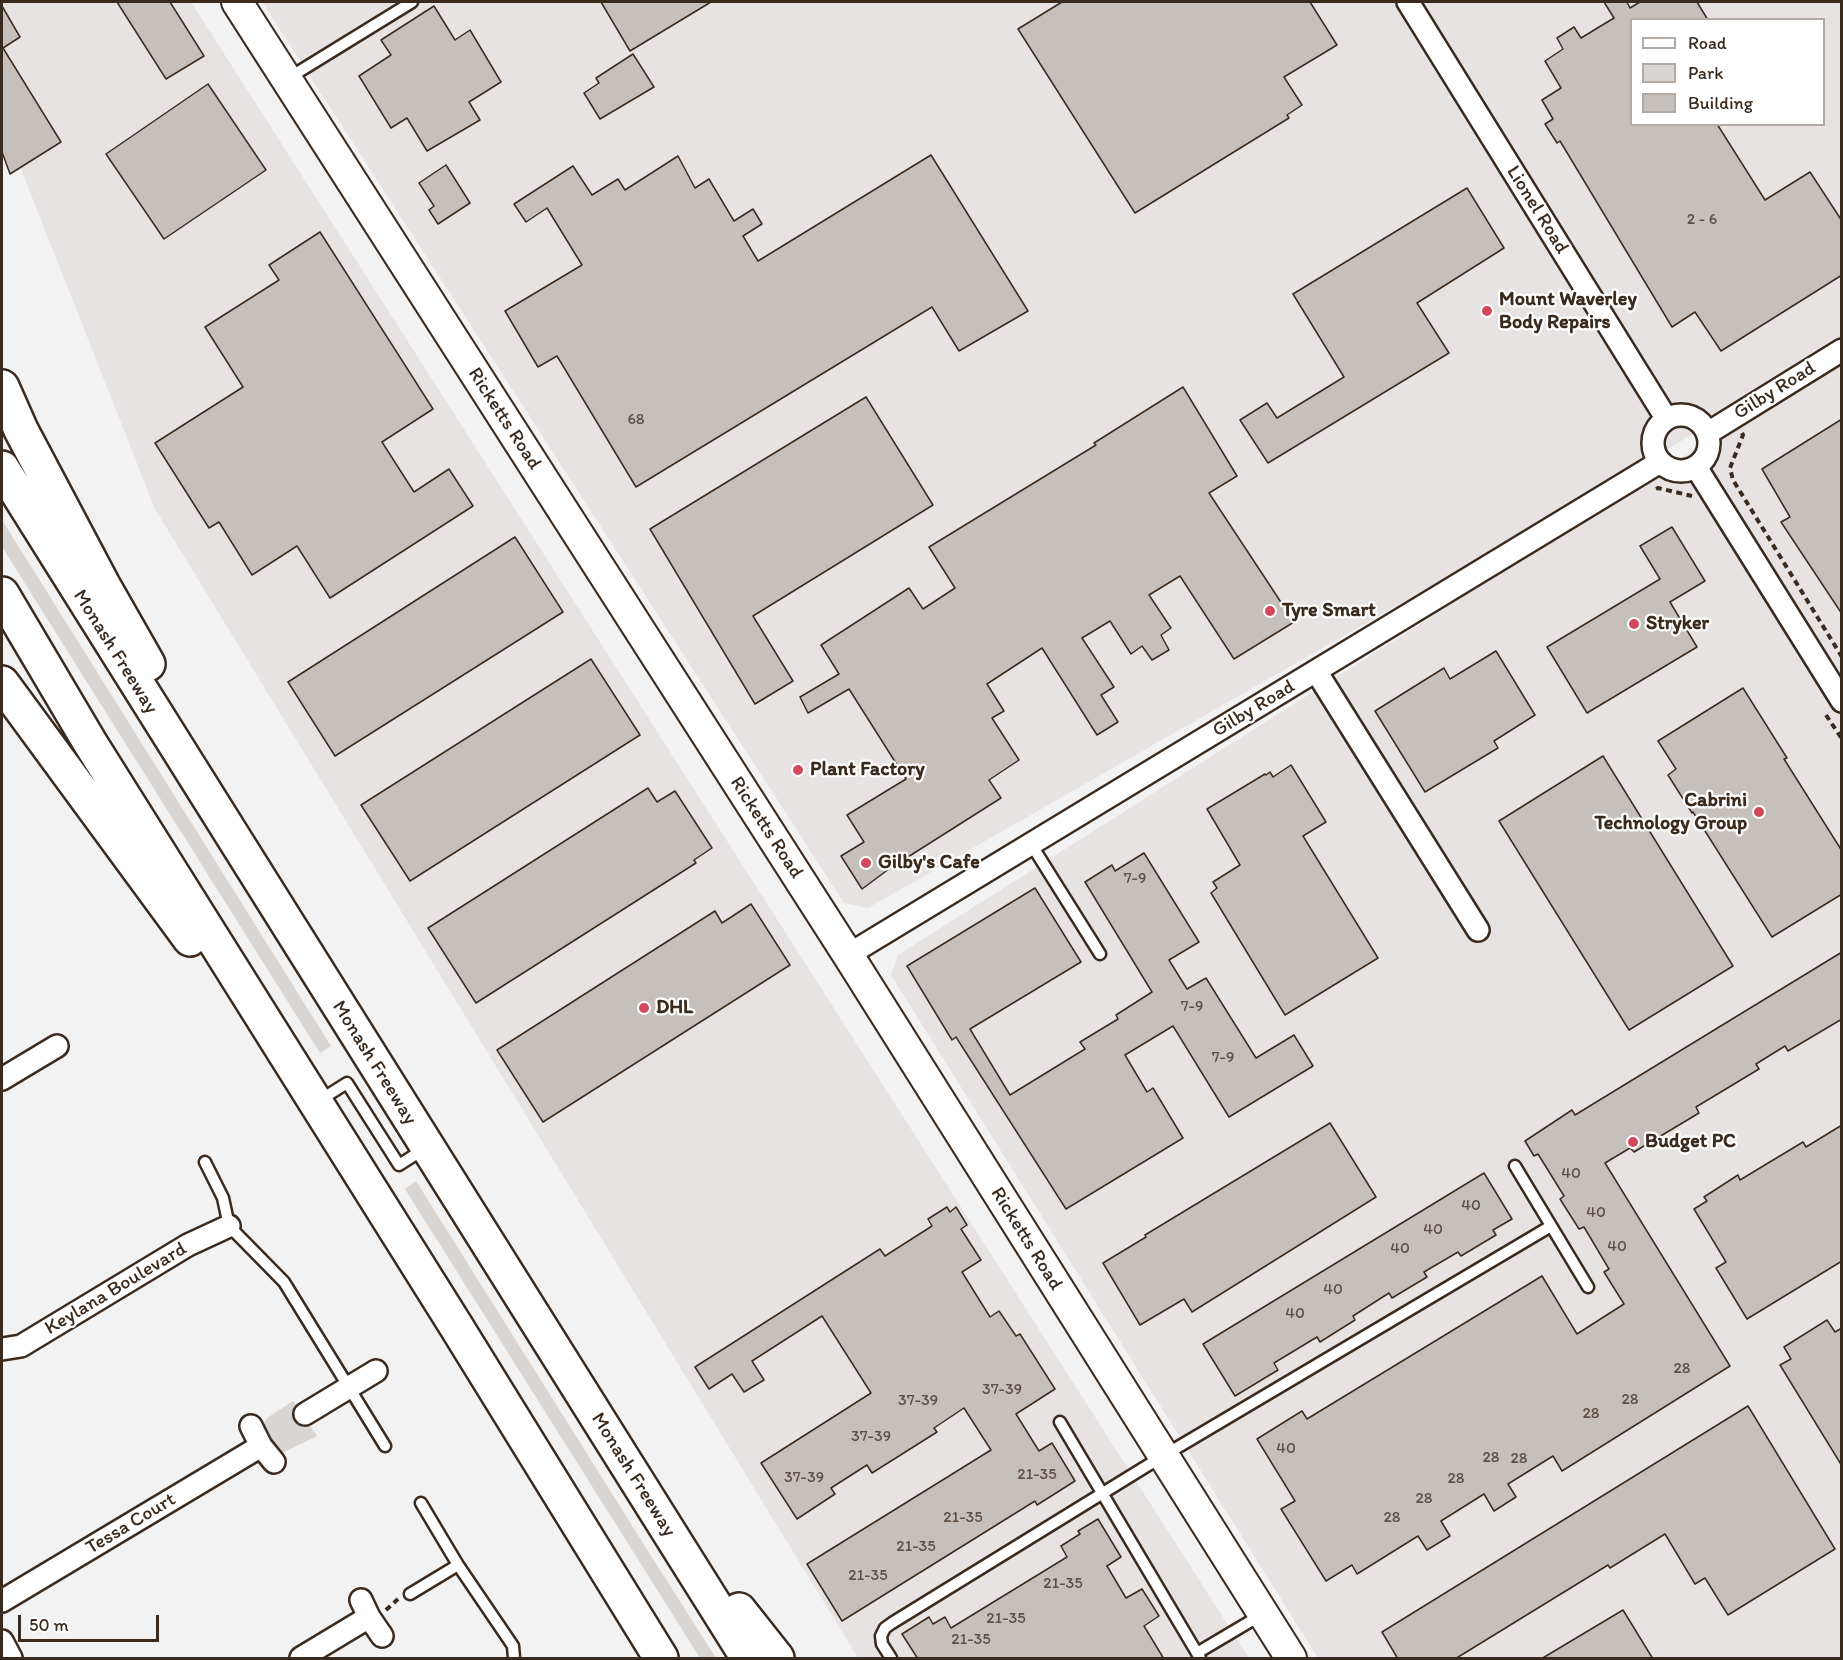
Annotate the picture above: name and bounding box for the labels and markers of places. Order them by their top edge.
place label: Mount Waverley Body Repairs [1499,288,1637,335]
marker: Mount Waverley Body Repairs [1480,304,1494,318]
place label: Tyre Smart [1282,599,1376,623]
marker: Tyre Smart [1263,604,1277,618]
place label: Stryker [1646,612,1709,636]
marker: Stryker [1627,617,1641,631]
place label: Plant Factory [810,758,925,782]
marker: Plant Factory [791,763,805,777]
place label: Cabrini Technology Group [1594,789,1747,836]
marker: Cabrini Technology Group [1752,805,1766,819]
place label: Gilby's Cafe [878,851,980,875]
marker: Gilby's Cafe [859,856,873,870]
place label: DHL [656,996,693,1020]
marker: DHL [637,1001,651,1015]
place label: Budget PC [1645,1130,1736,1154]
marker: Budget PC [1626,1135,1640,1149]

